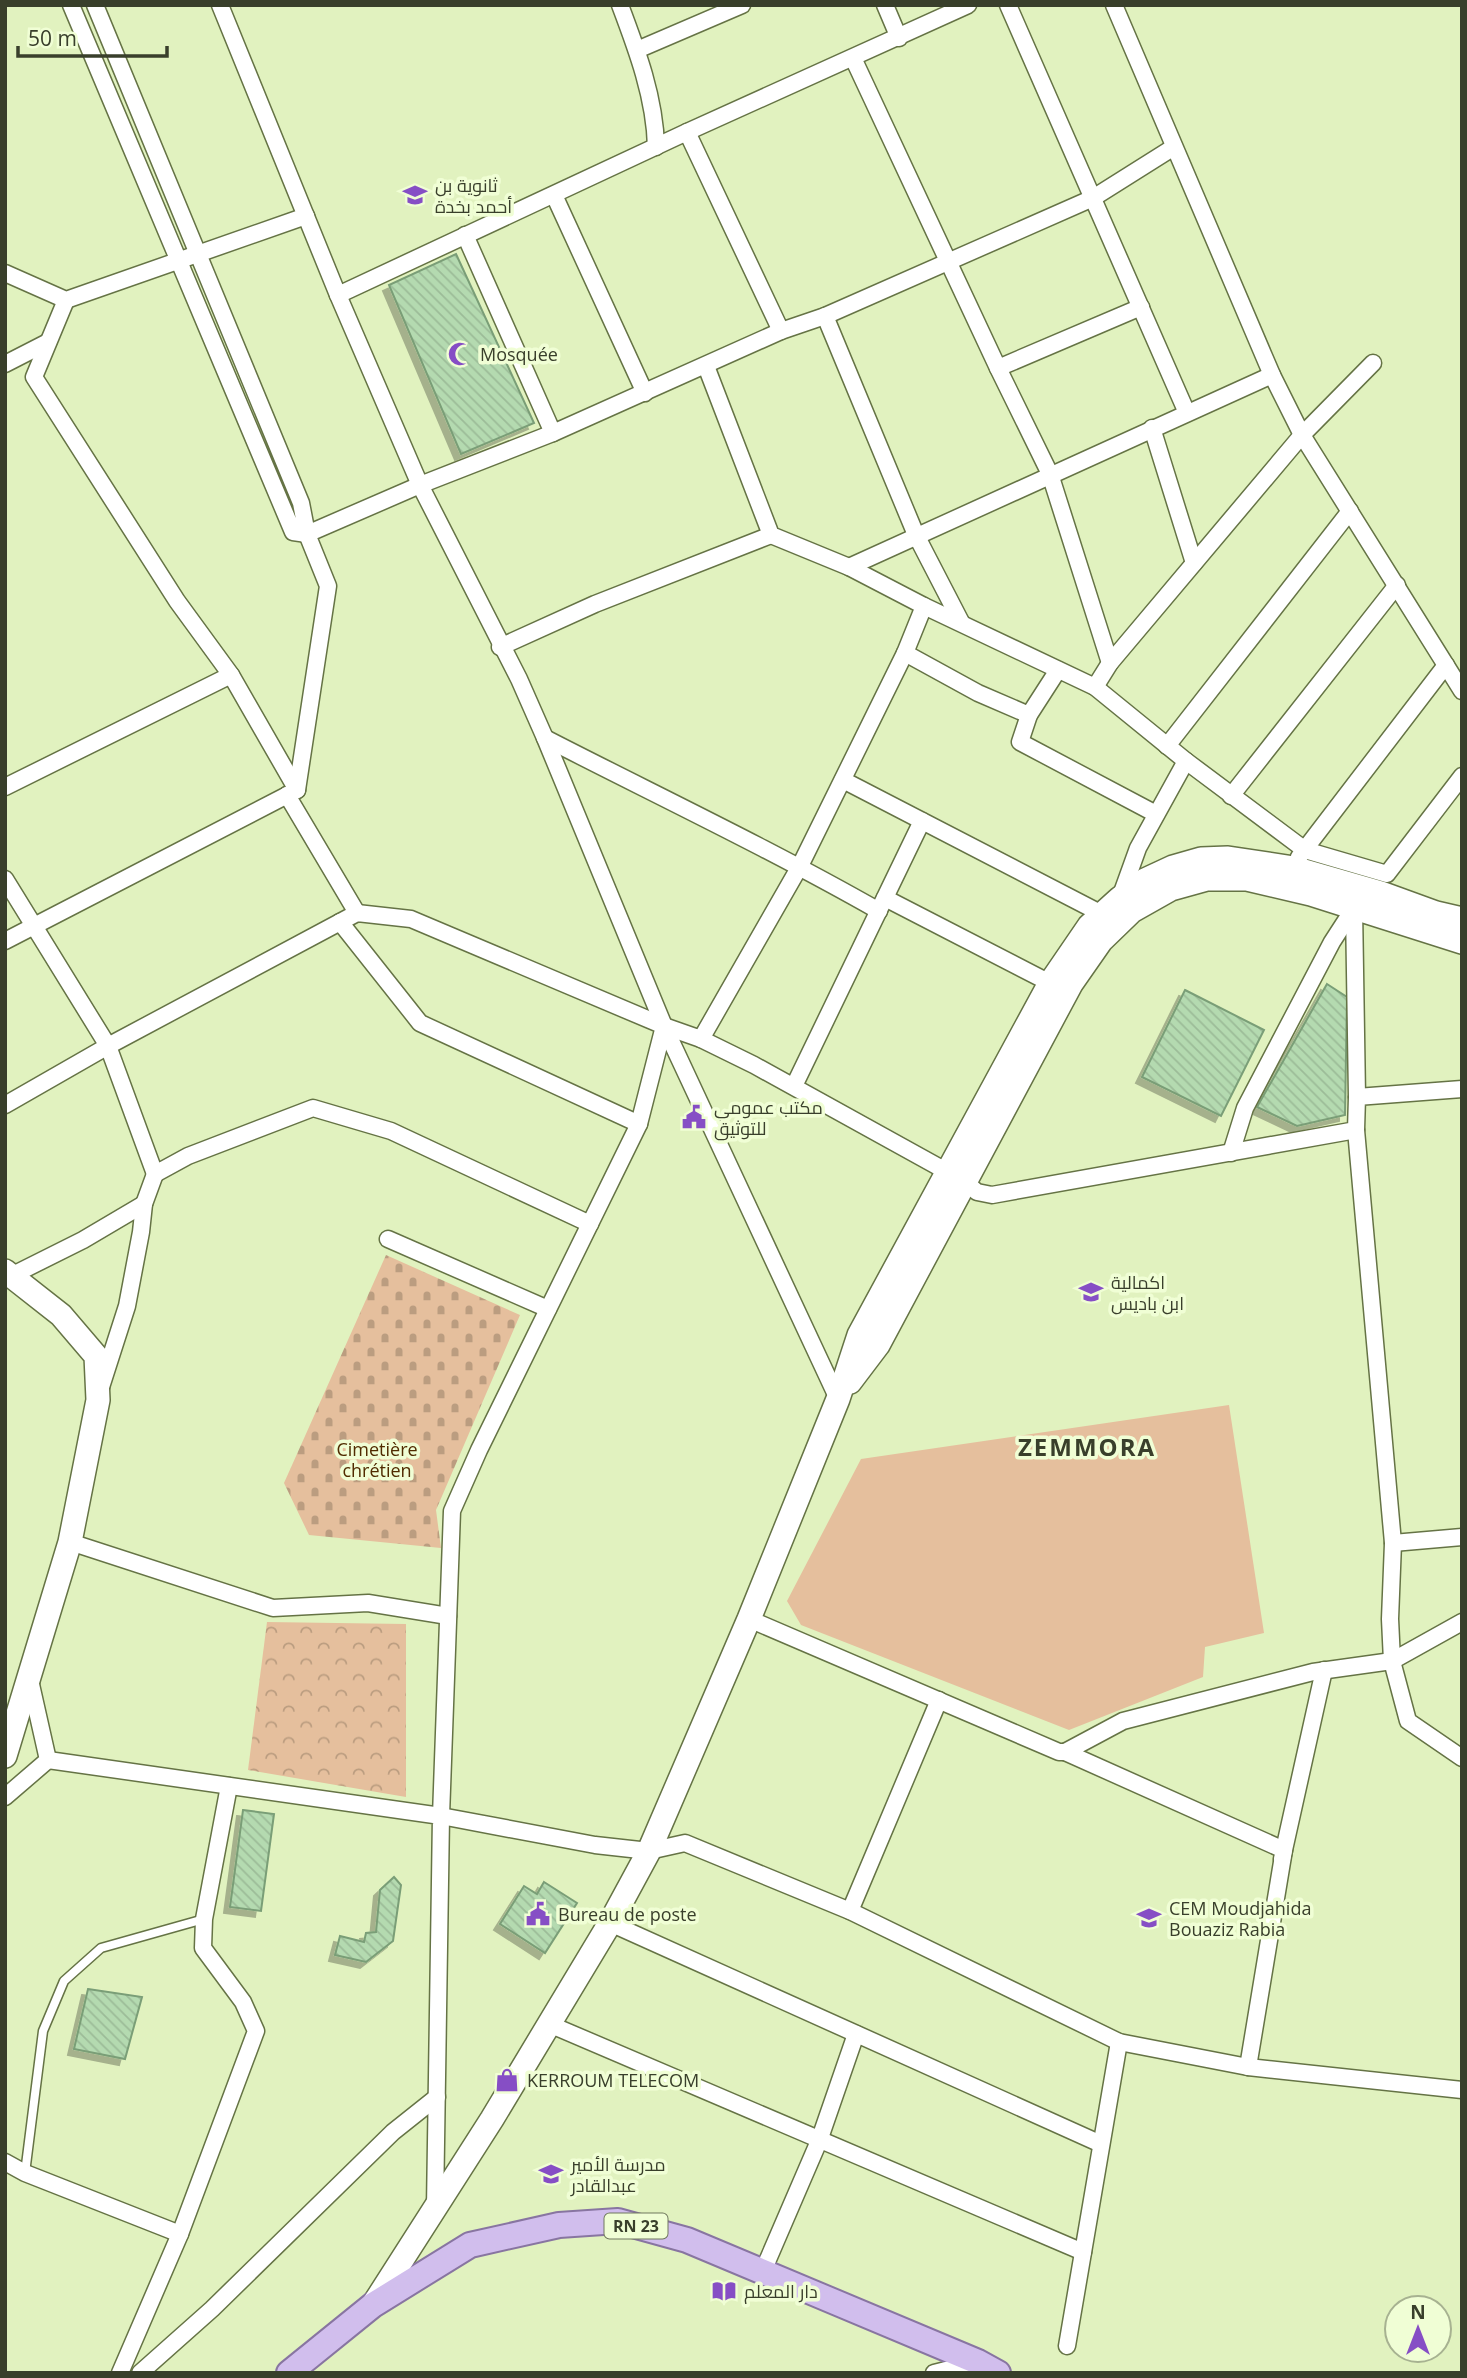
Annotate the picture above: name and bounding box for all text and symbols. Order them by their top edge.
scale bar [18,14,166,58]
text: 50 m [28,24,77,52]
place label: ثانوية بن أحمد بخدة [435,173,512,218]
school or university icon: ثانوية بن أحمد بخدة [401,181,429,209]
mosque icon: Mosquée [446,340,474,368]
place label: Mosquée [480,342,558,366]
place label: مكتب عمومي للتوثيق [714,1095,823,1141]
public building icon: مكتب عمومي للتوثيق [680,1103,708,1131]
place label: اكمالية ابن باديس [1111,1270,1184,1315]
school or university icon: اكمالية ابن باديس [1077,1278,1105,1306]
district label: ZEMMORA [1018,1430,1156,1463]
park label: Cimetière chrétien [336,1437,418,1482]
place label: CEM Moudjahida Bouaziz Rabia [1169,1896,1311,1941]
public building icon: Bureau de poste [524,1900,552,1928]
place label: Bureau de poste [558,1902,697,1926]
school or university icon: CEM Moudjahida Bouaziz Rabia [1135,1904,1163,1932]
shop icon: KERROUM TELECOM [493,2066,521,2094]
place label: KERROUM TELECOM [527,2068,699,2092]
place label: مدرسة الأمير عبدالقادر [570,2152,666,2197]
school or university icon: مدرسة الأمير عبدالقادر [537,2160,565,2188]
road number: RN 23 [604,2214,668,2238]
library icon: دار المعلم [710,2277,738,2305]
place label: دار المعلم [744,2279,818,2304]
north arrow [1383,2294,1453,2364]
text: N [1410,2299,1426,2325]

